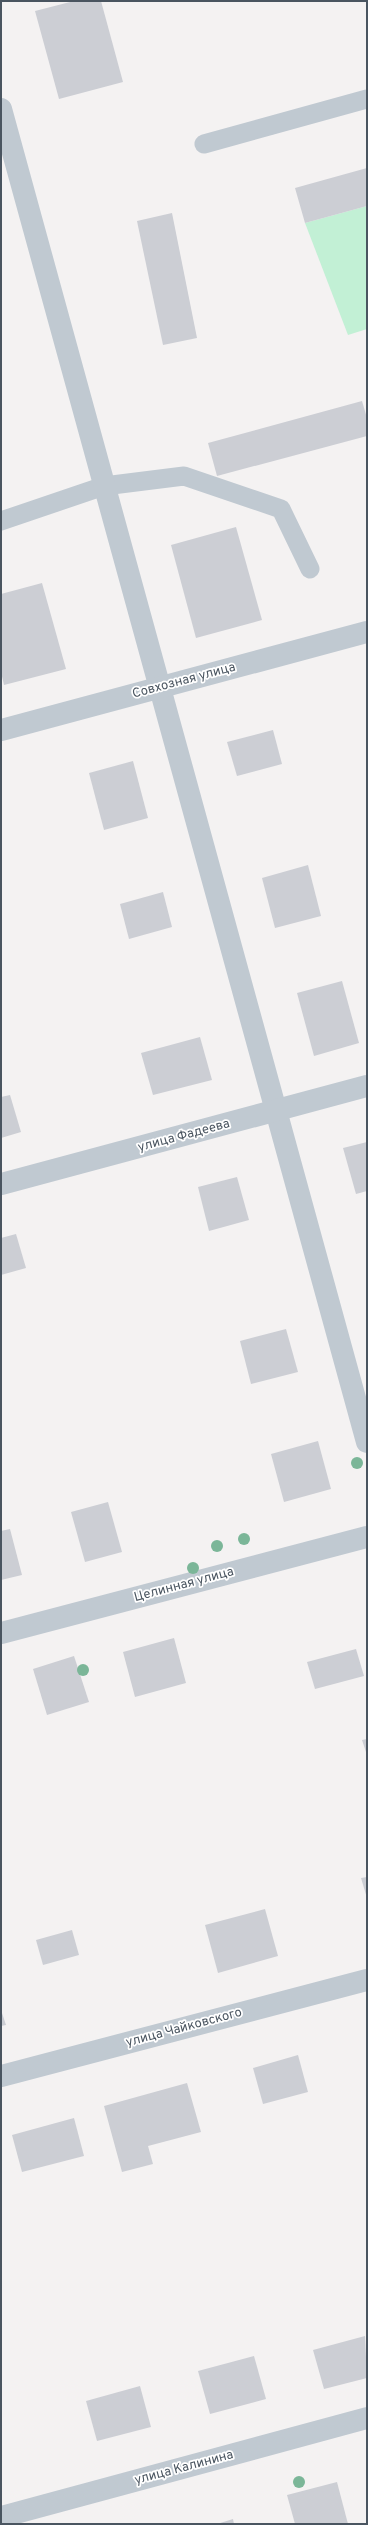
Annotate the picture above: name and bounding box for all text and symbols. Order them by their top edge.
street label: Совхозная улица [131,660,237,702]
street label: улица Фадеева [136,1116,232,1156]
street label: Целинная улица [132,1564,236,1606]
street label: улица Чайковского [124,2005,244,2051]
street label: улица Калинина [133,2447,235,2489]

